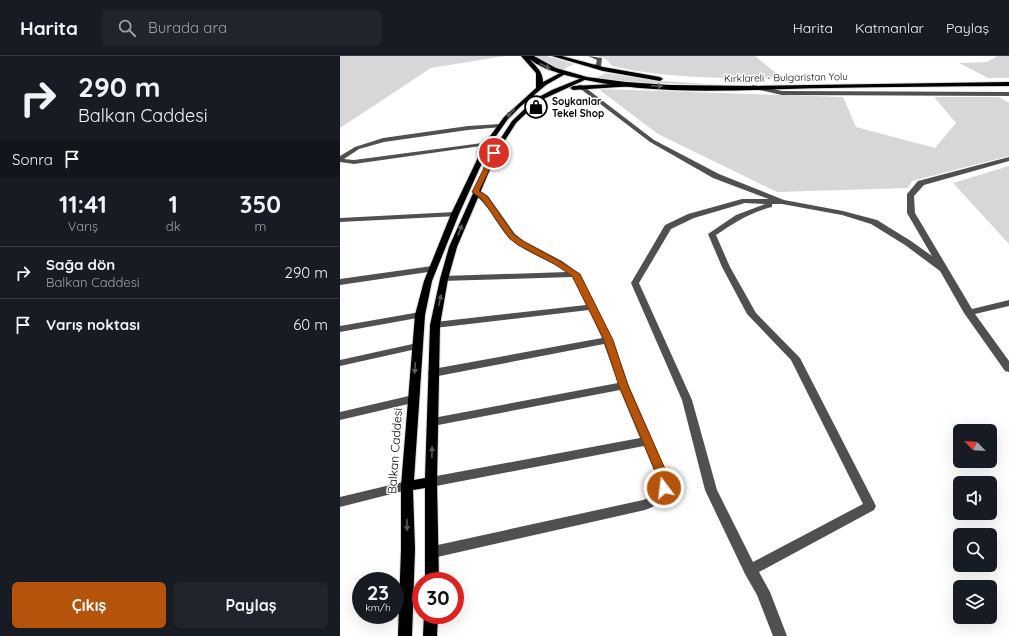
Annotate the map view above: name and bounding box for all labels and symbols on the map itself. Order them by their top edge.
one-way arrow [540,63,552,69]
street label: Kırklareli - Bulgaristan Yolu [724,70,848,85]
one-way arrow [651,82,663,89]
shop icon: Soykanlar Tekel Shop [523,94,549,120]
place label: Soykanlar Tekel Shop [552,95,604,120]
one-way arrow [506,108,516,118]
pin [477,136,511,170]
one-way arrow [457,225,463,236]
one-way arrow [437,294,443,306]
one-way arrow [412,362,419,374]
street label: Balkan Caddesi [384,407,405,495]
north arrow [953,424,997,468]
one-way arrow [429,445,435,458]
position arrow [643,467,685,509]
one-way arrow [404,519,411,531]
speed limit sign: 30 [412,572,464,624]

